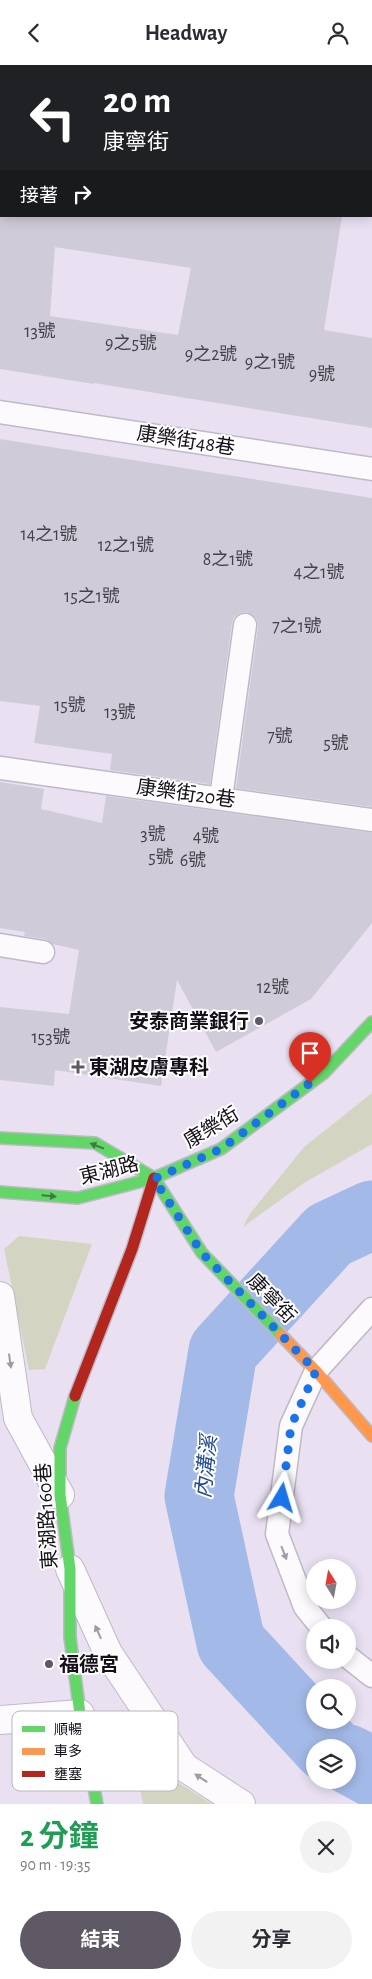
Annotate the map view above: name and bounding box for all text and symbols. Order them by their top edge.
icon: back [20,19,48,47]
icon: person [324,19,352,47]
text: Headway [145,22,227,44]
text: 20 m [103,84,171,119]
icon: left [20,85,85,150]
text: 康寧街 [103,131,169,153]
icon: right [68,180,96,208]
text: 接著 [20,187,58,206]
house number: 13號 [24,321,56,341]
house number: 9之5號 [105,333,157,353]
house number: 9之2號 [185,344,237,364]
house number: 9之1號 [245,352,295,372]
house number: 9號 [309,364,335,384]
street label: 康樂街48巷 [135,422,237,459]
house number: 14之1號 [20,524,78,544]
house number: 12之1號 [98,535,154,555]
house number: 8之1號 [203,549,253,569]
house number: 4之1號 [294,562,344,582]
house number: 15之1號 [64,586,120,606]
house number: 7之1號 [272,616,322,636]
house number: 15號 [54,695,86,715]
house number: 13號 [104,702,136,722]
house number: 7號 [267,726,293,746]
house number: 5號 [323,733,349,753]
street label: 康樂街20巷 [135,776,237,811]
house number: 3號 [140,824,166,844]
house number: 4號 [193,826,219,846]
house number: 5號 [148,847,174,867]
house number: 6號 [180,850,206,870]
house number: 12號 [257,977,289,997]
place label: 安泰商業銀行 [129,1010,249,1032]
marker: 安泰商業銀行 [253,1015,265,1027]
house number: 153號 [31,1027,71,1047]
pin [289,1032,331,1083]
icon: arrive [296,1039,324,1067]
place label: 東湖皮膚專科 [89,1056,209,1078]
marker: 東湖皮膚專科 [71,1060,85,1074]
street label: 康樂街 [180,1103,242,1152]
one-way arrow [89,1142,104,1150]
street label: 東湖路 [77,1153,141,1188]
one-way arrow [41,1192,57,1200]
street label: 康寧街 [243,1269,300,1327]
one-way arrow [7,1353,15,1369]
water label: 內溝溪 [192,1432,221,1499]
street label: 東湖路160巷 [32,1462,61,1570]
position arrow [255,1471,307,1523]
one-way arrow [281,1545,288,1560]
north arrow [306,1559,356,1609]
map controls [306,1559,356,1789]
button: sound [306,1619,356,1669]
one-way arrow [94,1625,102,1639]
place label: 福德宮 [59,1653,119,1675]
marker: 福德宮 [43,1658,55,1670]
button: search [306,1679,356,1729]
legend [12,1711,178,1791]
text: 順暢 [54,1722,82,1737]
button: layers [306,1739,356,1789]
text: 車多 [54,1744,82,1759]
text: 壅塞 [54,1766,82,1782]
one-way arrow [194,1773,207,1782]
button: close [300,1821,352,1873]
text: 2 分鐘 [20,1822,99,1852]
text: 90 m · 19:35 [20,1857,90,1873]
button: 結束 [20,1911,181,1969]
button: 分享 [191,1911,352,1969]

